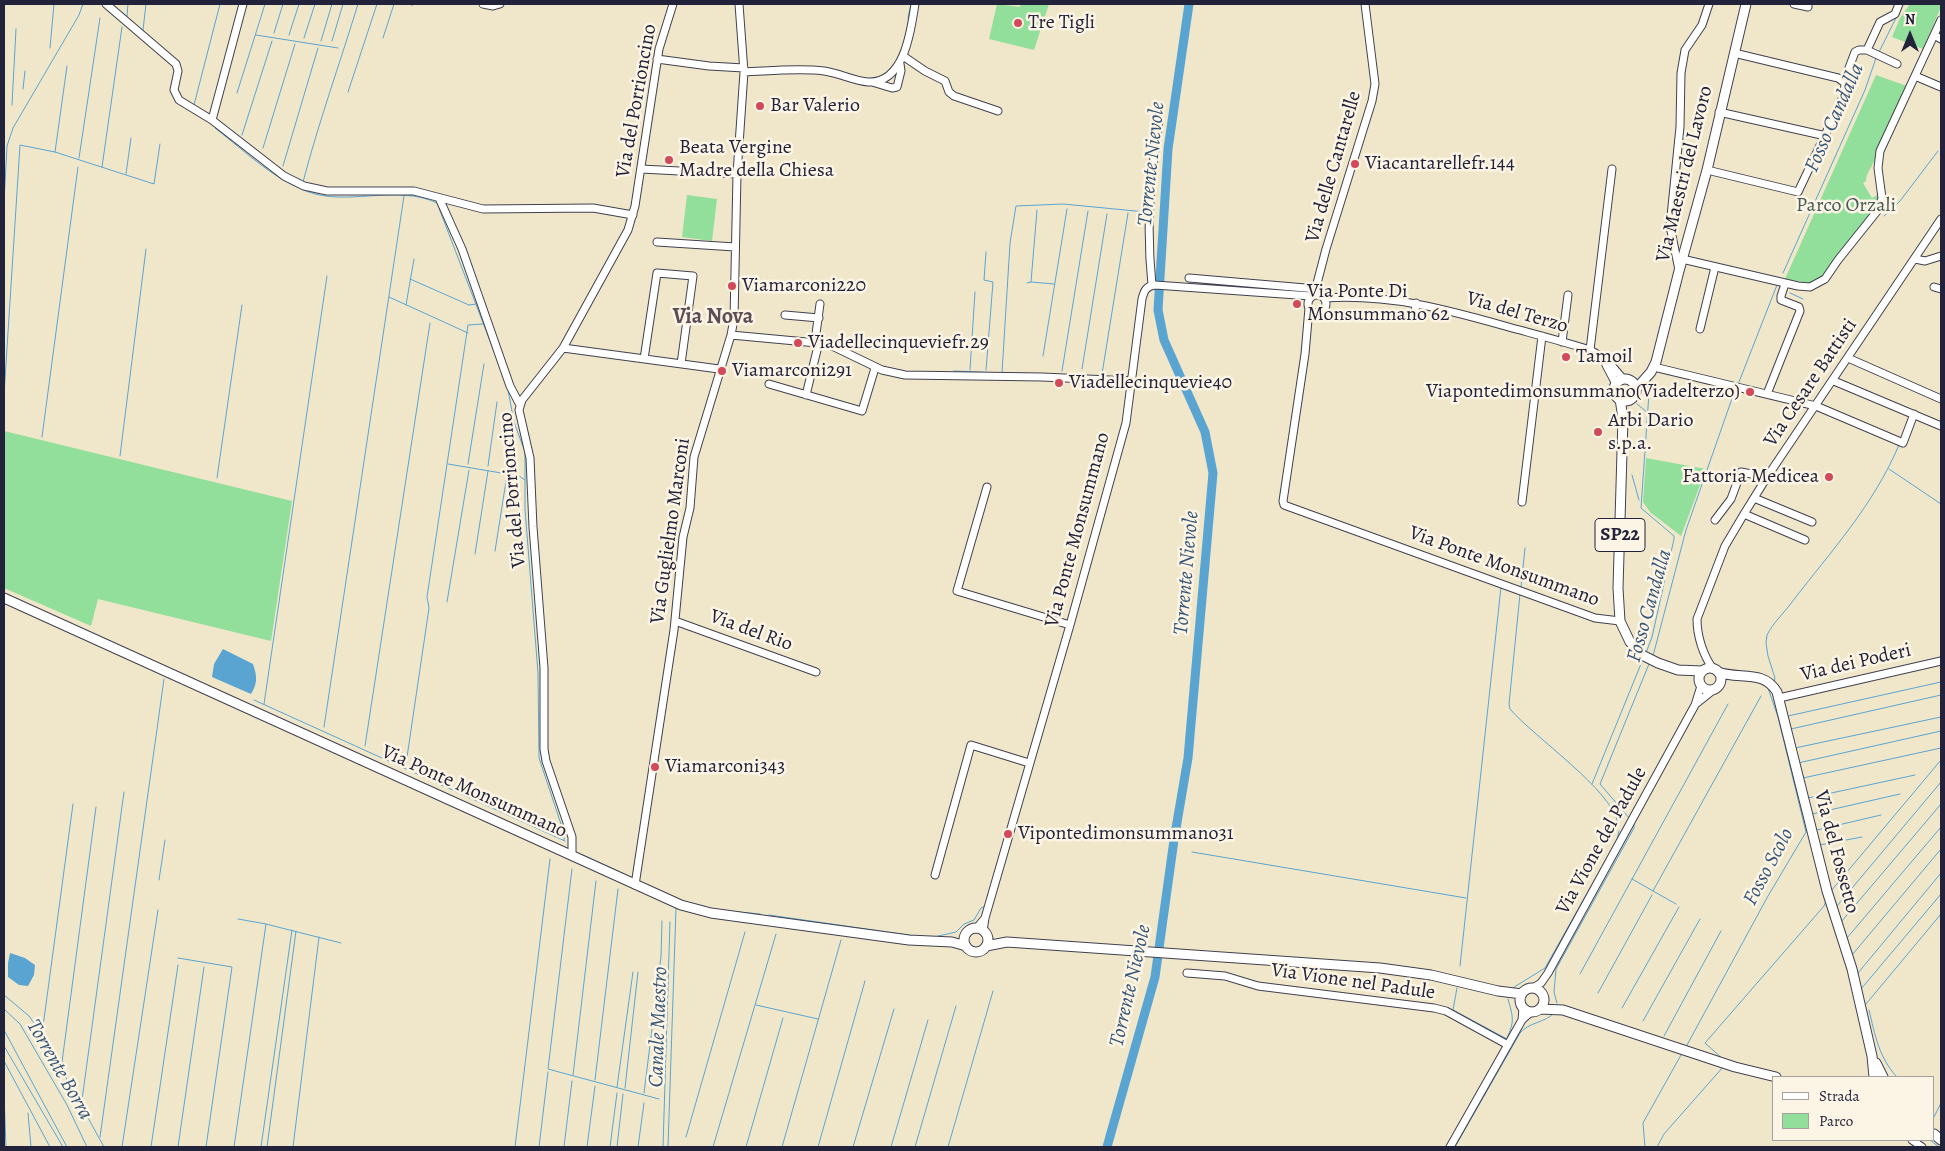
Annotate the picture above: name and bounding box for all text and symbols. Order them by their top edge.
north arrow [1885,10,1935,60]
text: N [1905,10,1915,29]
place label: Tre Tigli [1028,11,1095,35]
marker: Tre Tigli [1012,17,1024,29]
street label: Via del Porrioncino [612,22,662,180]
water label: Fosso Candalla [1800,60,1870,176]
street label: Via Maestri del Lavoro [1651,83,1719,265]
street label: Via delle Cantarelle [1301,88,1367,246]
place label: Bar Valerio [770,94,860,118]
marker: Bar Valerio [754,100,766,112]
water label: Torrente Nievole [1133,101,1171,227]
place label: Beata Vergine Madre della Chiesa [679,136,834,183]
place label: Viacantarellefr.144 [1365,152,1515,176]
marker: Beata Vergine Madre della Chiesa [663,154,675,166]
marker: Viacantarellefr.144 [1349,158,1361,170]
park label: Parco Orzali [1796,194,1896,218]
place label: Viamarconi220 [742,274,866,298]
marker: Viamarconi220 [726,280,738,292]
place label: Via Ponte Di Monsummano 62 [1307,280,1450,327]
street label: Via del Terzo [1464,287,1570,339]
marker: Via Ponte Di Monsummano 62 [1291,298,1303,310]
district label: Via Nova [673,305,753,331]
street label: Via Cesare Battisti [1759,314,1863,452]
place label: Viadellecinqueviefr.29 [808,331,989,355]
marker: Viadellecinqueviefr.29 [792,337,804,349]
place label: Tamoil [1576,345,1632,369]
marker: Tamoil [1560,351,1572,363]
place label: Viamarconi291 [732,359,852,383]
marker: Viamarconi291 [716,365,728,377]
place label: Viadellecinquevie40 [1069,371,1232,395]
marker: Viadellecinquevie40 [1053,377,1065,389]
place label: Viapontedimonsummano(Viadelterzo) [1426,380,1740,404]
marker: Viapontedimonsummano(Viadelterzo) [1744,386,1756,398]
place label: Arbi Dario s.p.a. [1608,409,1693,456]
street label: Via del Porrioncino [494,411,532,569]
marker: Arbi Dario s.p.a. [1592,426,1604,438]
street label: Via Ponte Monsummano [1040,430,1116,630]
street label: Via Guglielmo Marconi [646,437,696,625]
place label: Fattoria Medicea [1682,465,1819,489]
marker: Fattoria Medicea [1823,471,1835,483]
water label: Torrente Nievole [1169,510,1205,636]
road number: SP22 [1595,518,1645,552]
street label: Via Ponte Monsummano [1406,521,1602,613]
water label: Fosso Candalla [1622,547,1678,665]
street label: Via del Rio [706,605,796,657]
street label: Via dei Poderi [1798,639,1914,687]
street label: Via Ponte Monsummano [377,740,571,844]
place label: Viamarconi343 [665,755,785,779]
marker: Viamarconi343 [649,761,661,773]
street label: Via Vione del Padule [1551,763,1653,919]
street label: Via del Fossetto [1808,788,1864,916]
place label: Vipontedimonsummano31 [1018,822,1234,846]
water label: Fosso Scolo [1738,824,1800,910]
marker: Vipontedimonsummano31 [1002,828,1014,840]
water label: Torrente Nievole [1105,922,1157,1050]
street label: Via Vione nel Padule [1269,959,1437,1005]
water label: Canale Maestro [644,966,674,1088]
water label: Torrente Borra [20,1015,98,1125]
legend [1772,1076,1935,1141]
text: Strada [1819,1086,1860,1106]
text: Parco [1819,1111,1853,1131]

